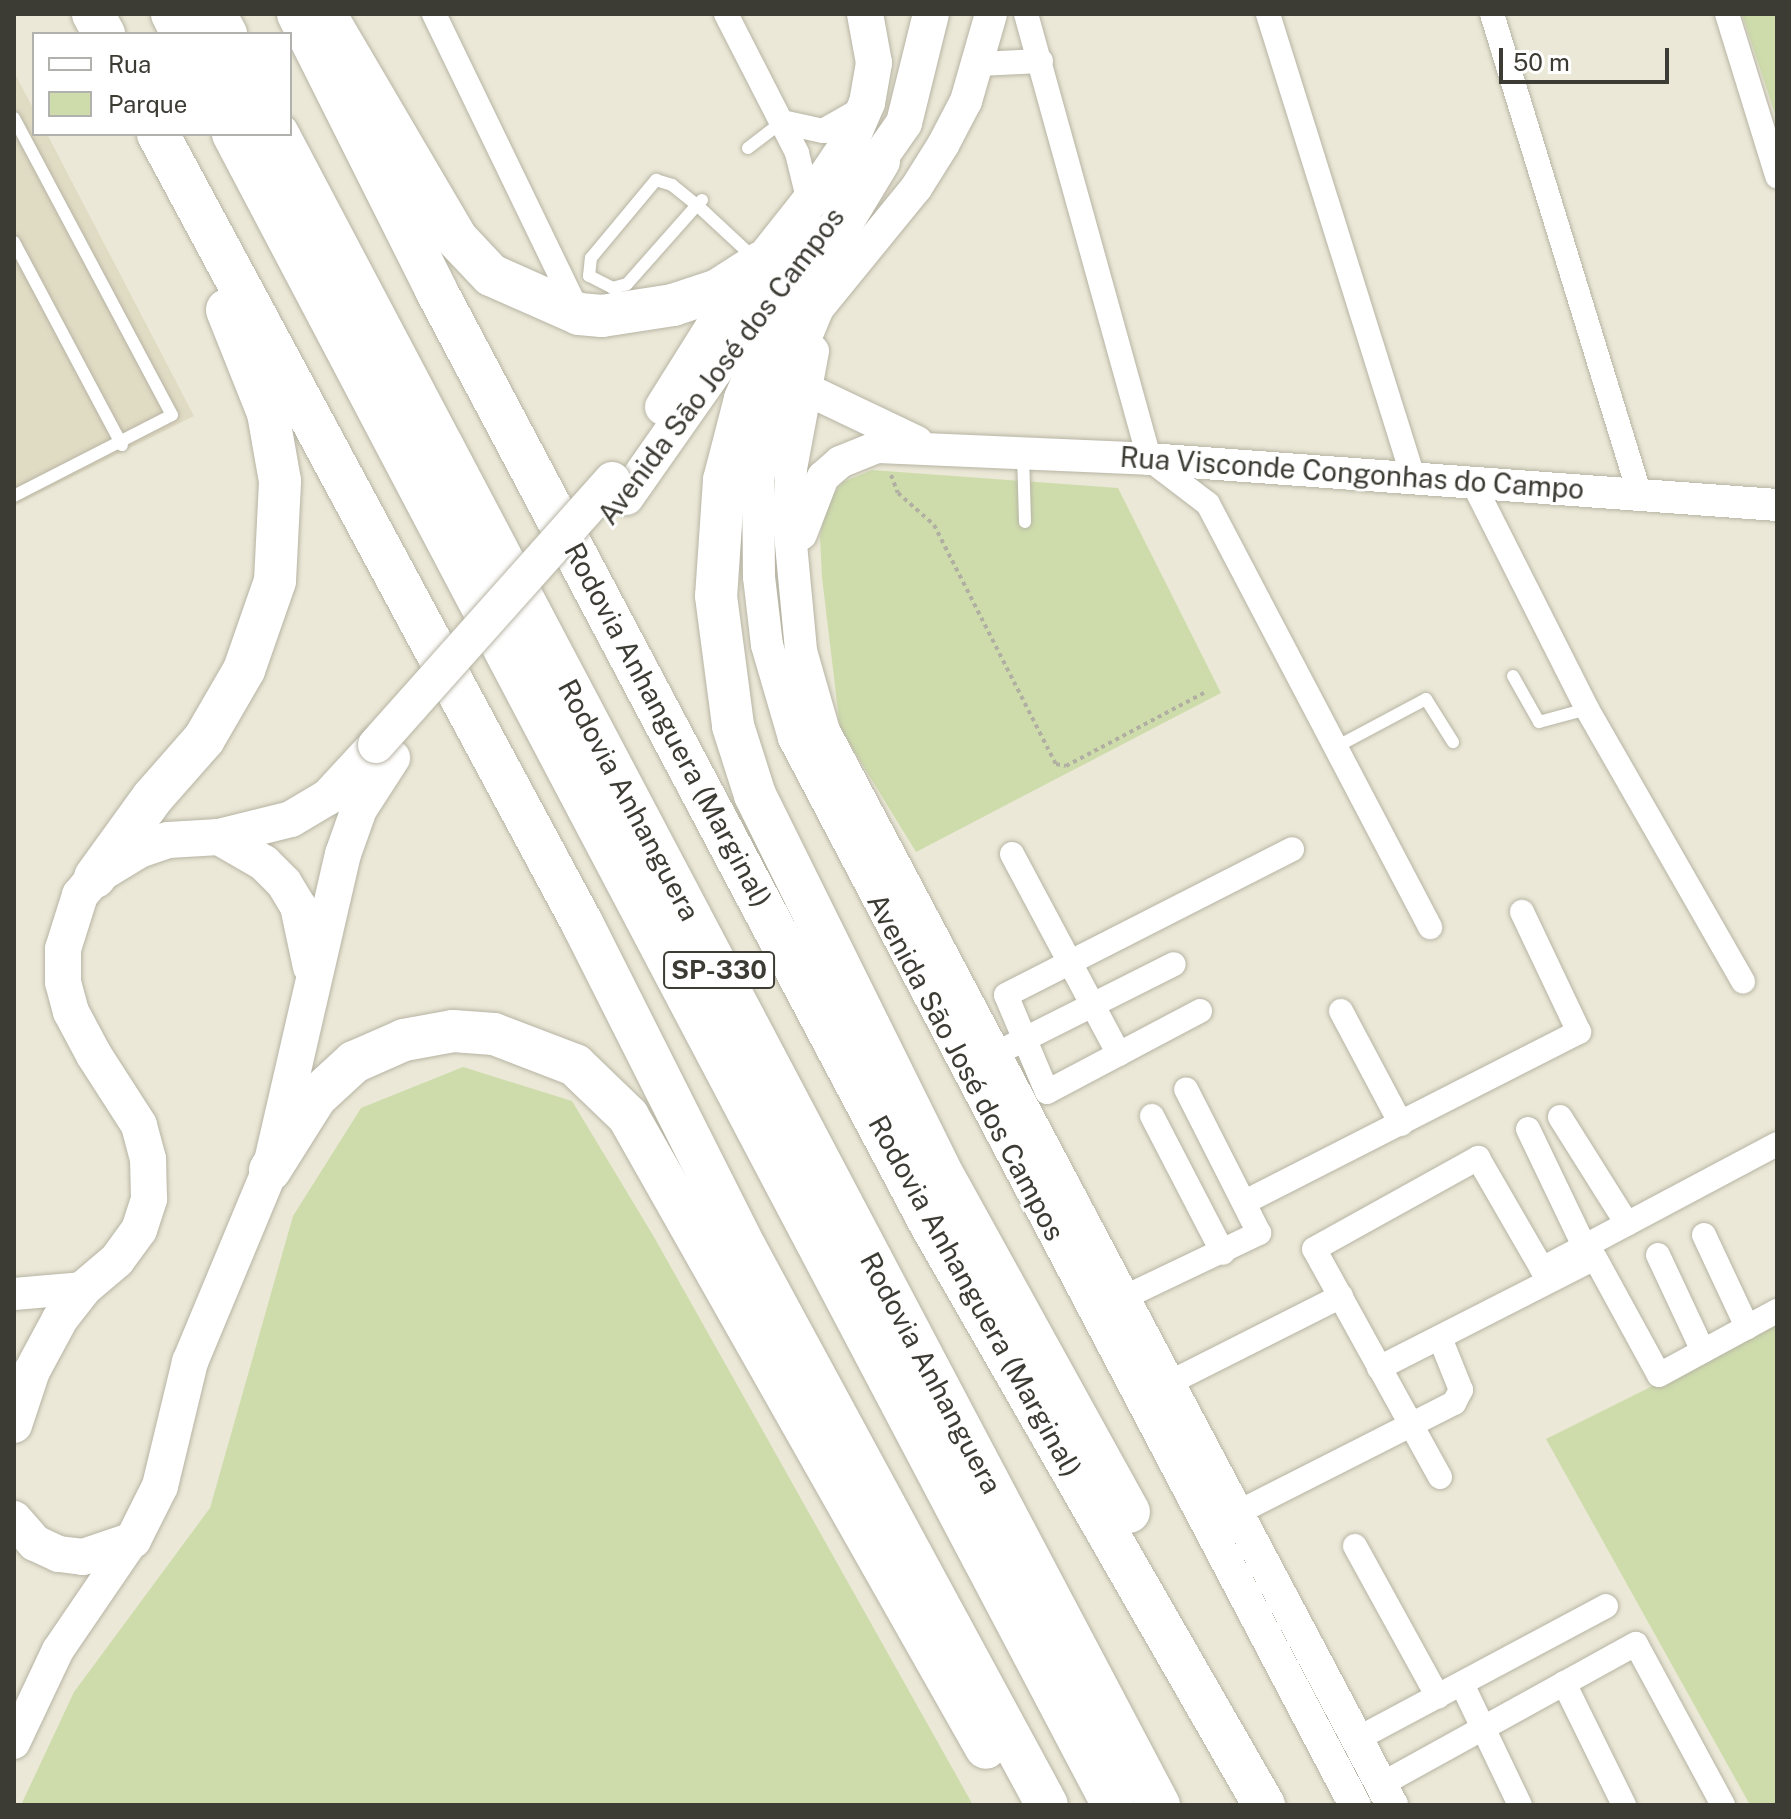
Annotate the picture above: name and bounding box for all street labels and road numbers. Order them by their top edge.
street label: Avenida São José dos Campos [591,201,851,531]
street label: Rua Visconde Congonhas do Campo [1118,440,1586,506]
street label: Rodovia Anhanguera (Marginal) [557,537,779,913]
street label: Rodovia Anhanguera [551,673,707,927]
street label: Avenida São José dos Campos [860,887,1072,1247]
road number: SP-330 [663,948,775,992]
street label: Rodovia Anhanguera (Marginal) [861,1109,1089,1483]
street label: Rodovia Anhanguera [853,1246,1009,1500]

